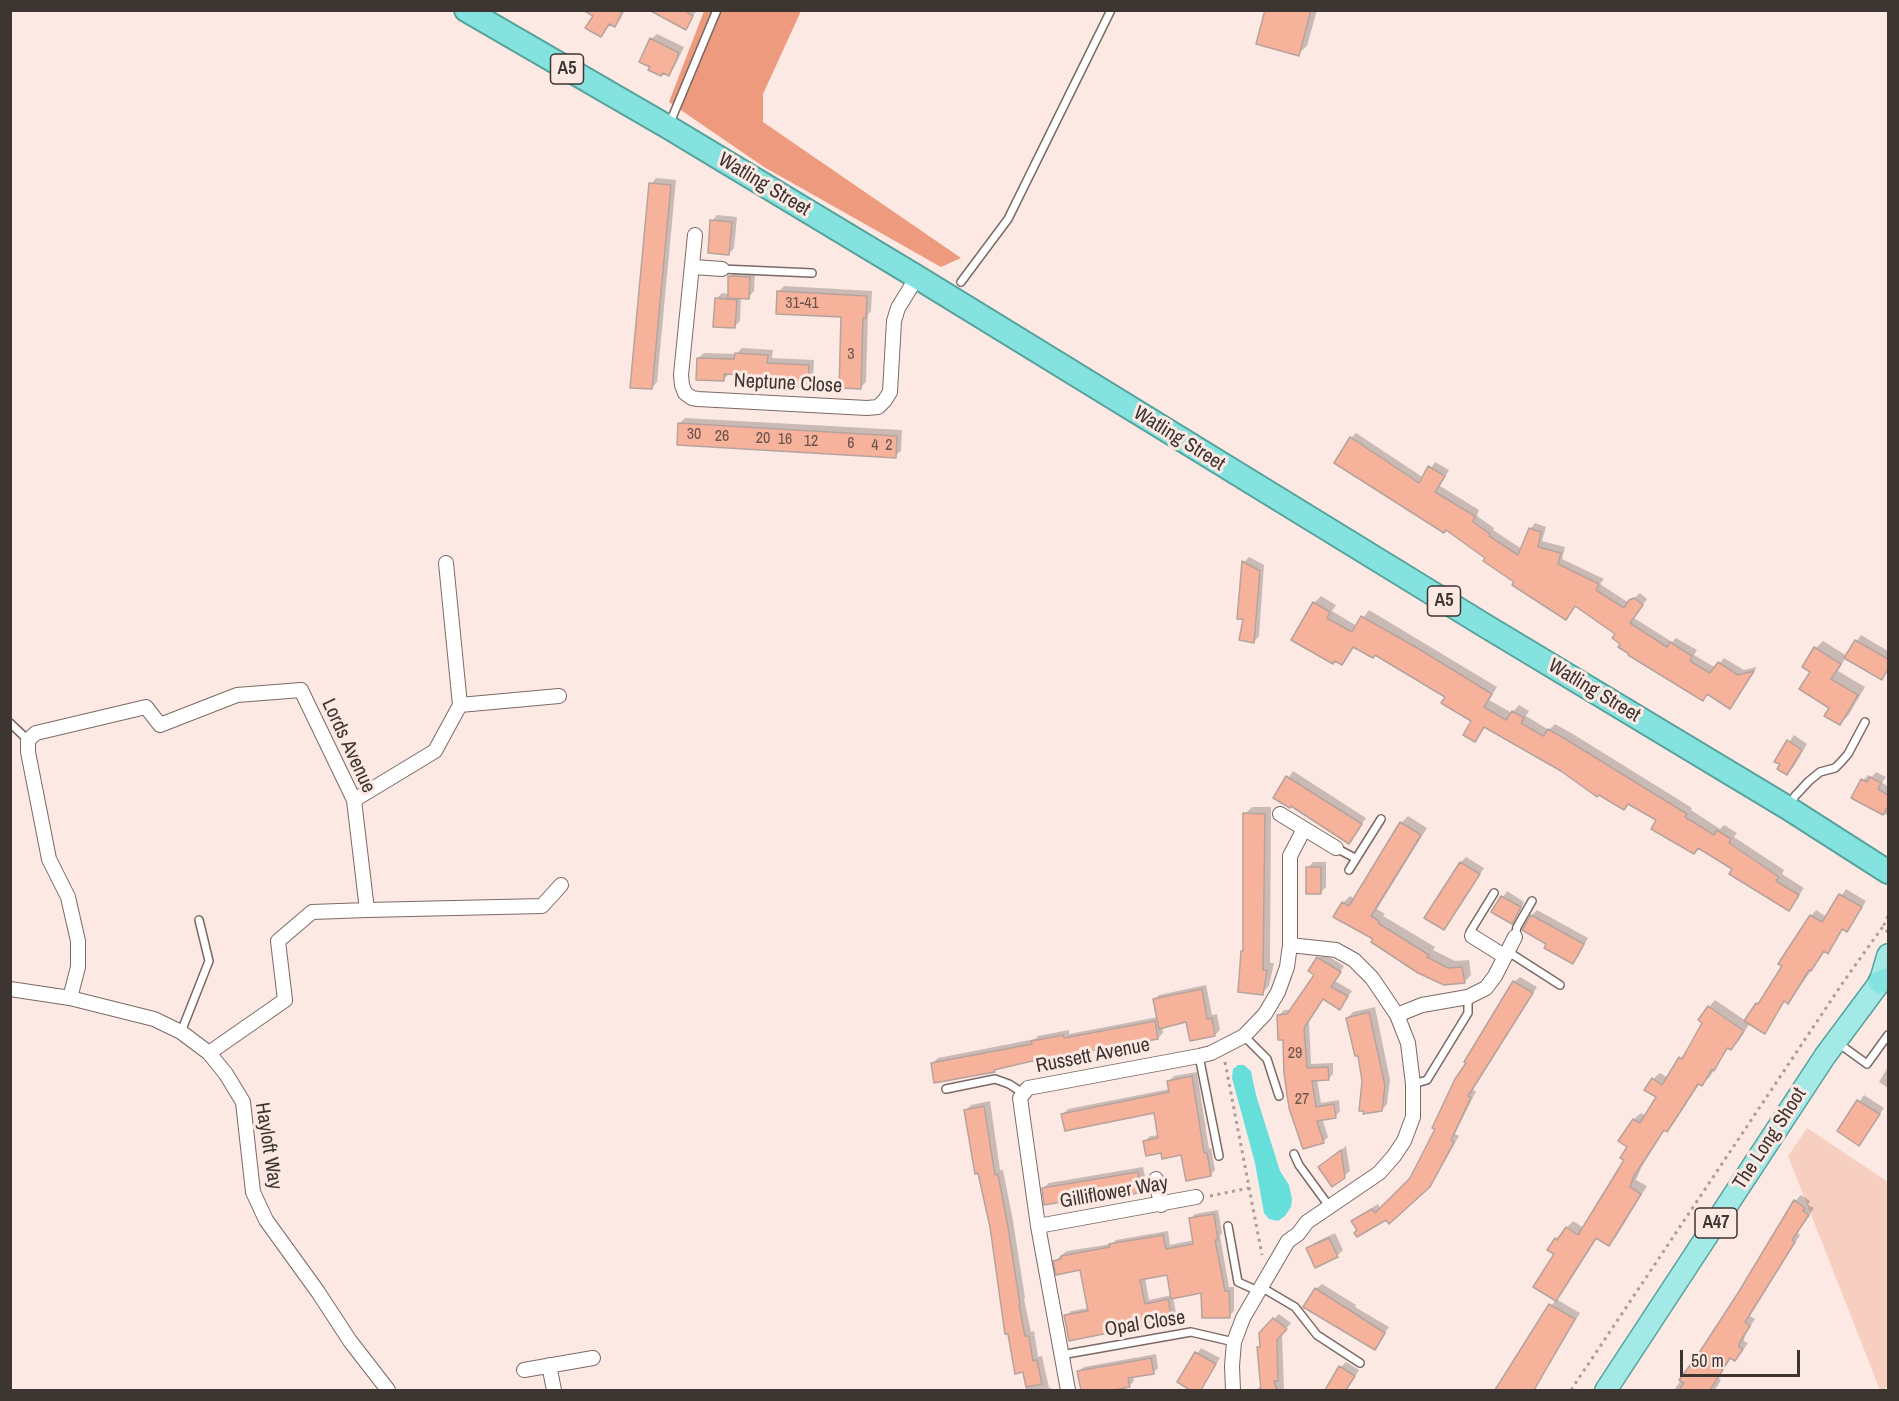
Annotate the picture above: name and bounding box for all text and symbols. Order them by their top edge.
road number: A5 [550,54,584,84]
street label: Watling Street [714,148,814,222]
house number: 31-41 [785,294,819,314]
house number: 3 [847,345,855,365]
street label: Neptune Close [733,369,843,399]
street label: Watling Street [1129,401,1229,477]
house number: 30 [687,425,701,445]
house number: 26 [715,427,729,447]
house number: 20 [756,429,770,449]
house number: 16 [778,430,792,450]
house number: 12 [804,432,818,452]
house number: 6 [847,434,855,454]
house number: 4 [871,436,879,456]
house number: 2 [885,436,893,456]
road number: A5 [1428,586,1460,616]
street label: Watling Street [1544,654,1644,728]
street label: Lords Avenue [316,695,380,797]
street label: Russett Avenue [1034,1033,1152,1079]
house number: 29 [1288,1044,1302,1064]
street label: The Long Shoot [1728,1084,1812,1194]
house number: 27 [1295,1090,1309,1110]
street label: Hayloft Way [249,1101,287,1191]
street label: Gilliflower Way [1058,1172,1170,1214]
road number: A47 [1695,1208,1737,1238]
street label: Opal Close [1103,1306,1187,1342]
scale bar [1683,1338,1803,1376]
text: 50 m [1691,1348,1724,1373]

